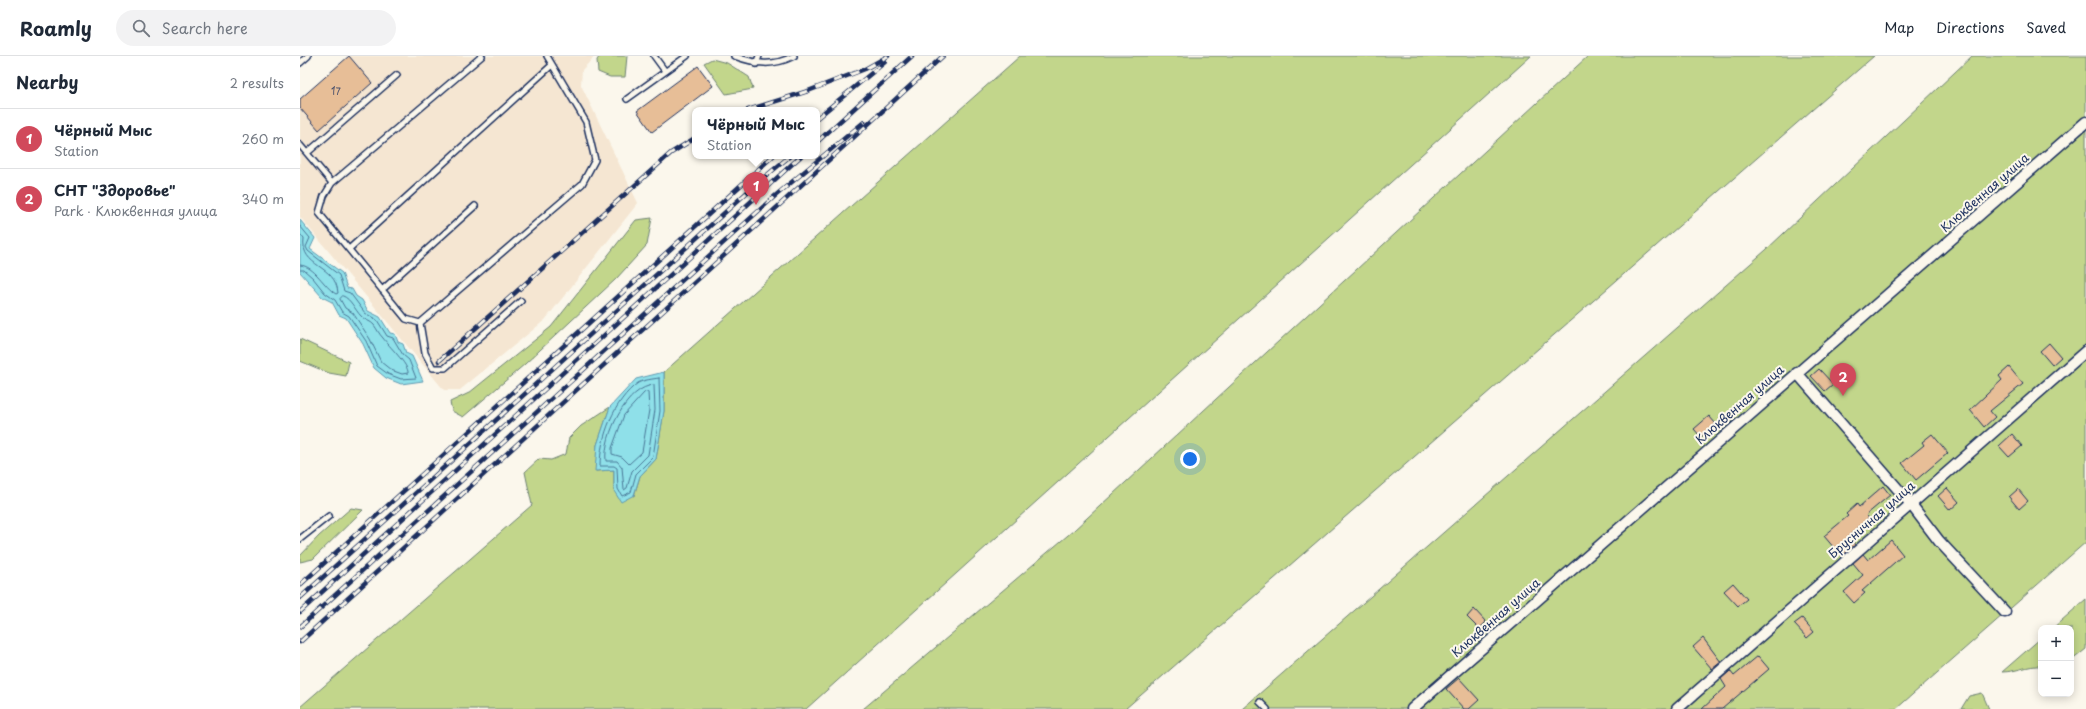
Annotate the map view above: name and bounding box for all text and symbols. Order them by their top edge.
search box [116,10,396,46]
text: Roamly [20,14,92,42]
text: Search here [162,16,248,39]
icon: search [130,17,152,39]
text: Map [1884,17,1914,38]
text: Directions [1936,17,2004,38]
text: Saved [2026,17,2066,38]
text: Nearby [16,69,78,95]
text: 2 results [230,73,284,92]
house number: 17 [331,83,342,98]
popup [692,107,820,159]
text: Чёрный Мыс [707,112,805,135]
text: Чёрный Мыс [54,118,152,141]
text: 1 [26,129,32,148]
text: 260 m [242,129,284,148]
text: Station [707,135,752,154]
text: Station [54,141,99,160]
street label: Клюквенная улица [1936,148,2033,236]
pin: 1 [743,172,769,205]
text: СНТ "Здоровье" [54,178,176,201]
text: 2 [24,189,34,208]
text: 340 m [241,189,284,208]
text: Park · Клюквенная улица [54,201,217,220]
street label: Клюквенная улица [1691,360,1788,448]
pin: 2 [1830,363,1856,396]
your location [1180,449,1200,469]
street label: Брусничная улица [1824,476,1919,562]
street label: Клюквенная улица [1447,573,1544,661]
map controls [2038,625,2074,697]
button: + [2038,625,2074,661]
button: − [2038,661,2074,697]

